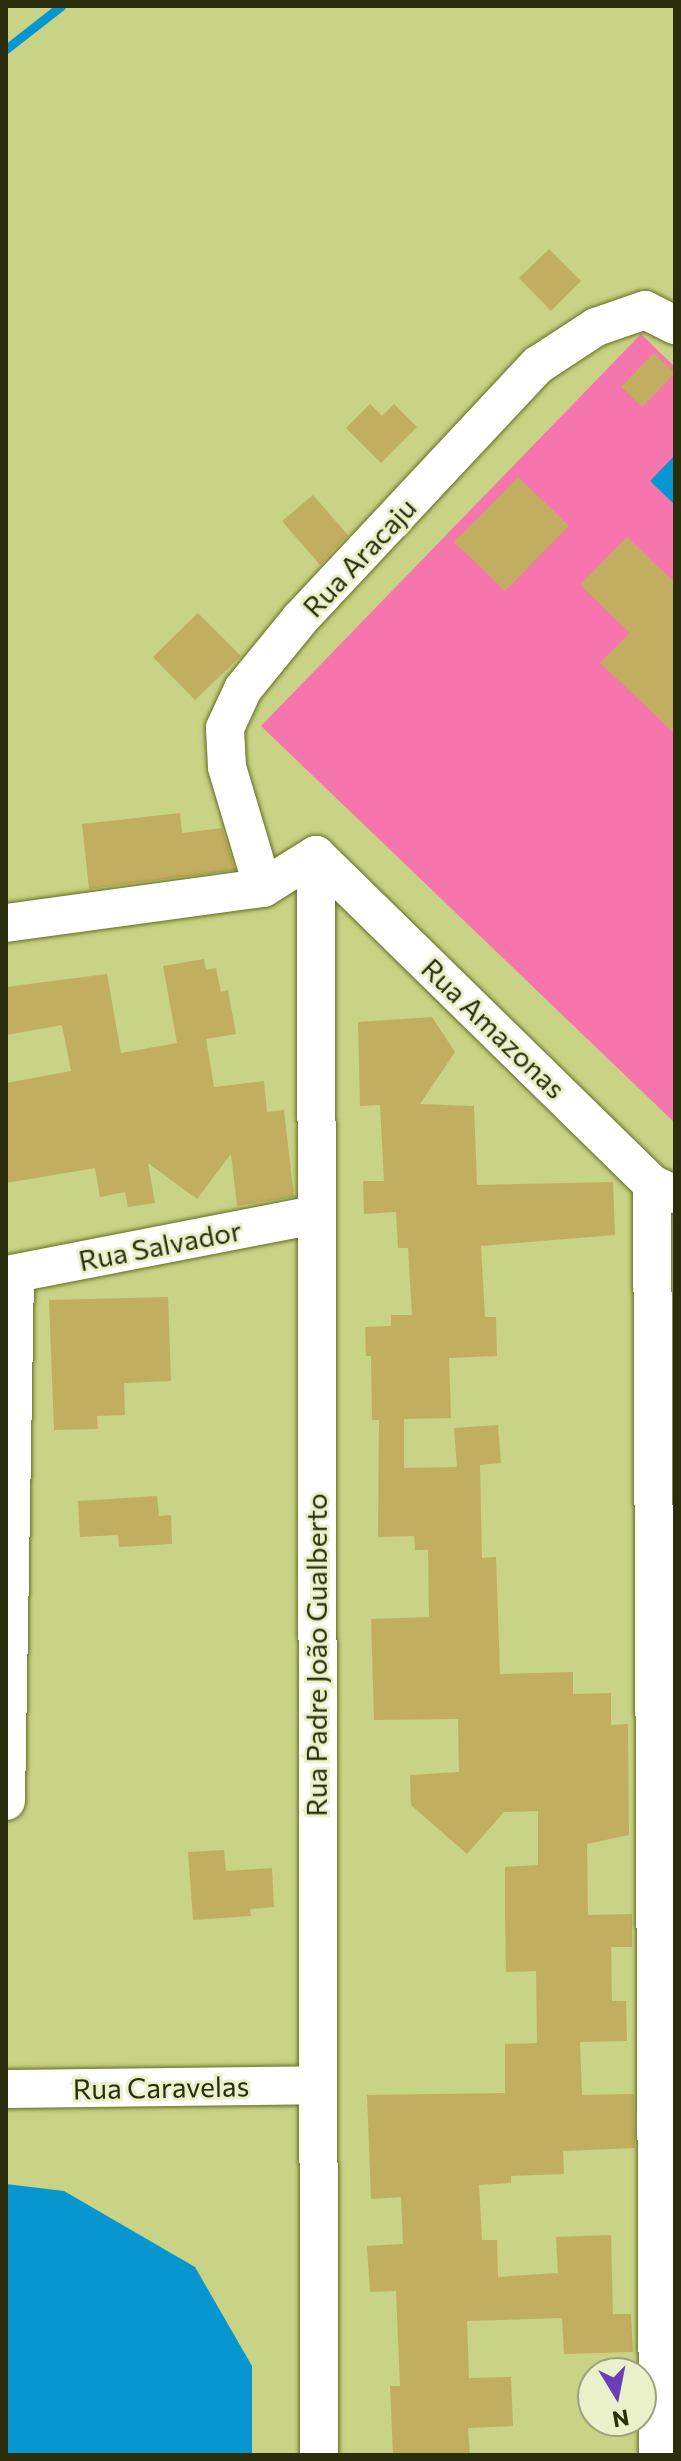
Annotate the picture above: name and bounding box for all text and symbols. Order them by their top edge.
street label: Rua Aracaju [295,491,423,623]
street label: Rua Amazonas [415,951,573,1105]
street label: Rua Salvador [76,1213,244,1277]
street label: Rua Padre João Gualberto [299,1493,333,1817]
street label: Rua Caravelas [73,2069,249,2105]
north arrow [577,2357,657,2437]
text: N [610,2404,631,2434]

